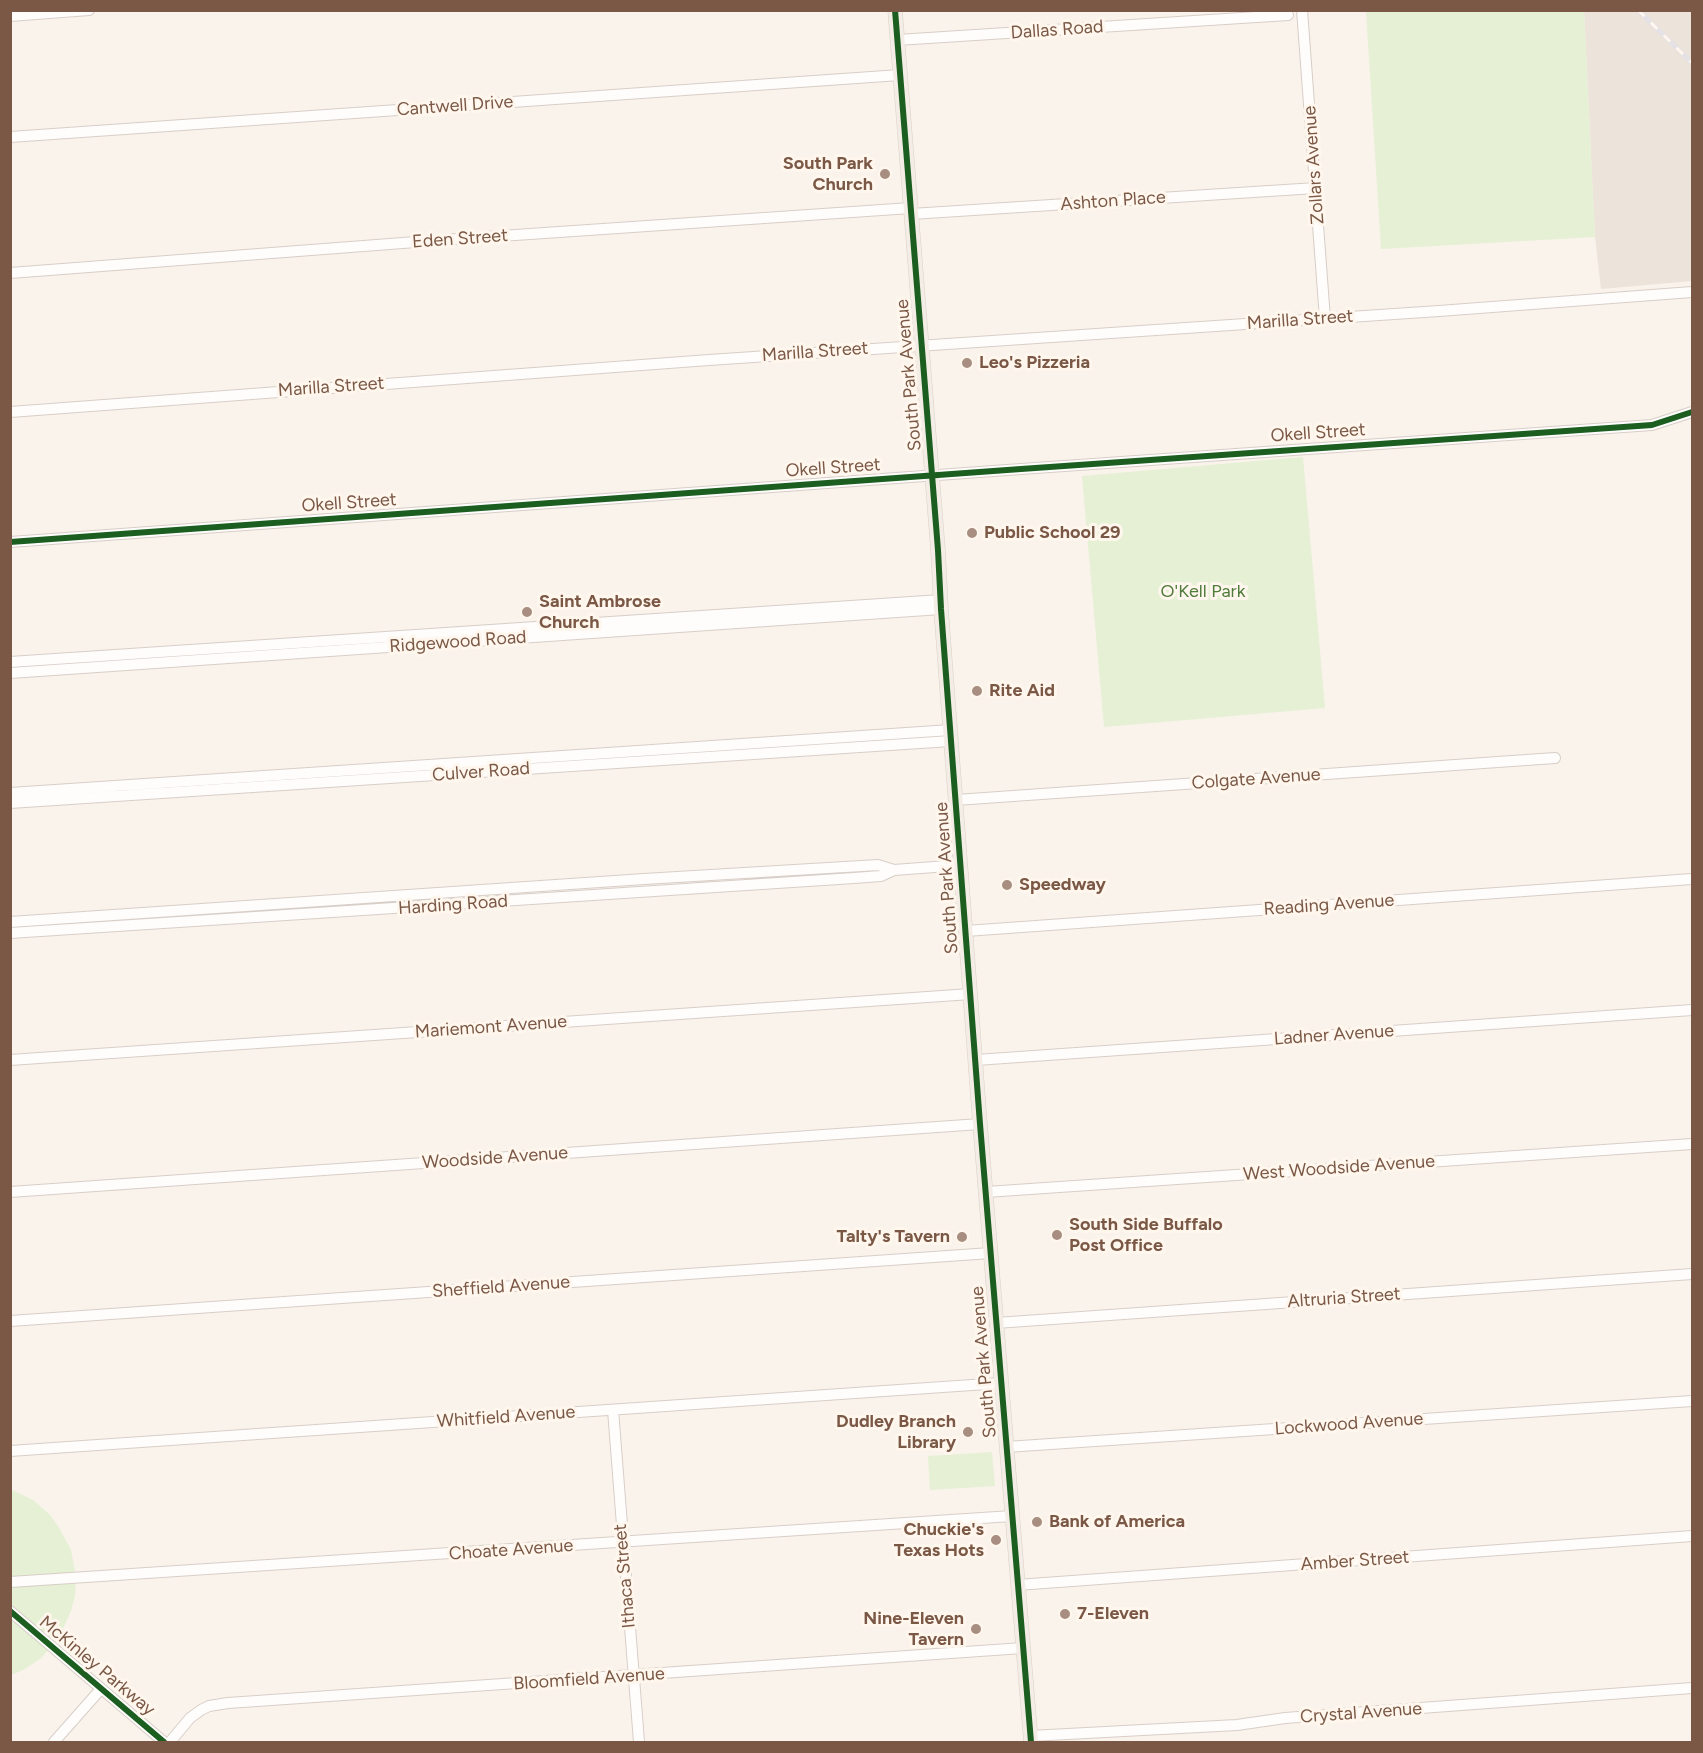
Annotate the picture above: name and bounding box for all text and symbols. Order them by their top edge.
street label: Dallas Road [1010,16,1104,44]
street label: Cantwell Drive [396,91,514,121]
street label: Zollars Avenue [1299,105,1329,225]
place label: South Park Church [783,153,873,195]
marker: South Park Church [878,167,892,181]
street label: Ashton Place [1060,187,1166,215]
street label: Eden Street [411,225,509,253]
street label: South Park Avenue [892,298,926,452]
street label: Marilla Street [1246,306,1354,334]
street label: Marilla Street [761,338,869,366]
place label: Leo's Pizzeria [979,352,1090,374]
marker: Leo's Pizzeria [960,356,974,370]
street label: Marilla Street [277,373,385,401]
street label: Okell Street [1270,419,1366,447]
street label: Okell Street [785,454,881,482]
street label: Okell Street [301,489,397,517]
place label: Public School 29 [984,522,1121,544]
marker: Public School 29 [965,526,979,540]
park label: O'Kell Park [1161,581,1245,603]
place label: Saint Ambrose Church [539,591,661,634]
marker: Saint Ambrose Church [520,605,534,619]
street label: Ridgewood Road [389,626,527,658]
place label: Rite Aid [989,680,1055,702]
marker: Rite Aid [970,684,984,698]
street label: Culver Road [431,758,531,786]
street label: Colgate Avenue [1191,764,1321,794]
street label: South Park Avenue [931,801,963,955]
place label: Speedway [1019,874,1106,896]
marker: Speedway [1000,878,1014,892]
street label: Harding Road [397,890,509,920]
street label: Reading Avenue [1263,890,1395,920]
street label: Mariemont Avenue [414,1011,568,1043]
street label: Ladner Avenue [1273,1020,1395,1050]
street label: Woodside Avenue [421,1142,569,1174]
street label: West Woodside Avenue [1242,1151,1436,1185]
place label: South Side Buffalo Post Office [1069,1214,1223,1256]
place label: Talty's Tavern [837,1226,950,1248]
marker: South Side Buffalo Post Office [1050,1228,1064,1242]
marker: Talty's Tavern [955,1230,969,1244]
street label: Sheffield Avenue [431,1271,571,1303]
street label: Altruria Street [1287,1283,1401,1313]
street label: South Park Avenue [967,1285,1001,1439]
street label: Whitfield Avenue [436,1401,576,1433]
street label: Lockwood Avenue [1274,1408,1424,1440]
place label: Dudley Branch Library [836,1411,956,1454]
marker: Dudley Branch Library [961,1425,975,1439]
place label: Bank of America [1049,1511,1185,1533]
marker: Bank of America [1030,1515,1044,1529]
place label: Chuckie's Texas Hots [894,1519,984,1562]
street label: Ithaca Street [610,1523,640,1629]
marker: Chuckie's Texas Hots [989,1533,1003,1547]
street label: Choate Avenue [448,1535,574,1565]
street label: Amber Street [1300,1546,1410,1576]
place label: 7-Eleven [1077,1603,1149,1625]
marker: 7-Eleven [1058,1607,1072,1621]
place label: Nine-Eleven Tavern [863,1608,964,1650]
street label: McKinley Parkway [35,1611,159,1721]
marker: Nine-Eleven Tavern [969,1622,983,1636]
street label: Bloomfield Avenue [513,1663,665,1695]
street label: Crystal Avenue [1299,1698,1423,1728]

